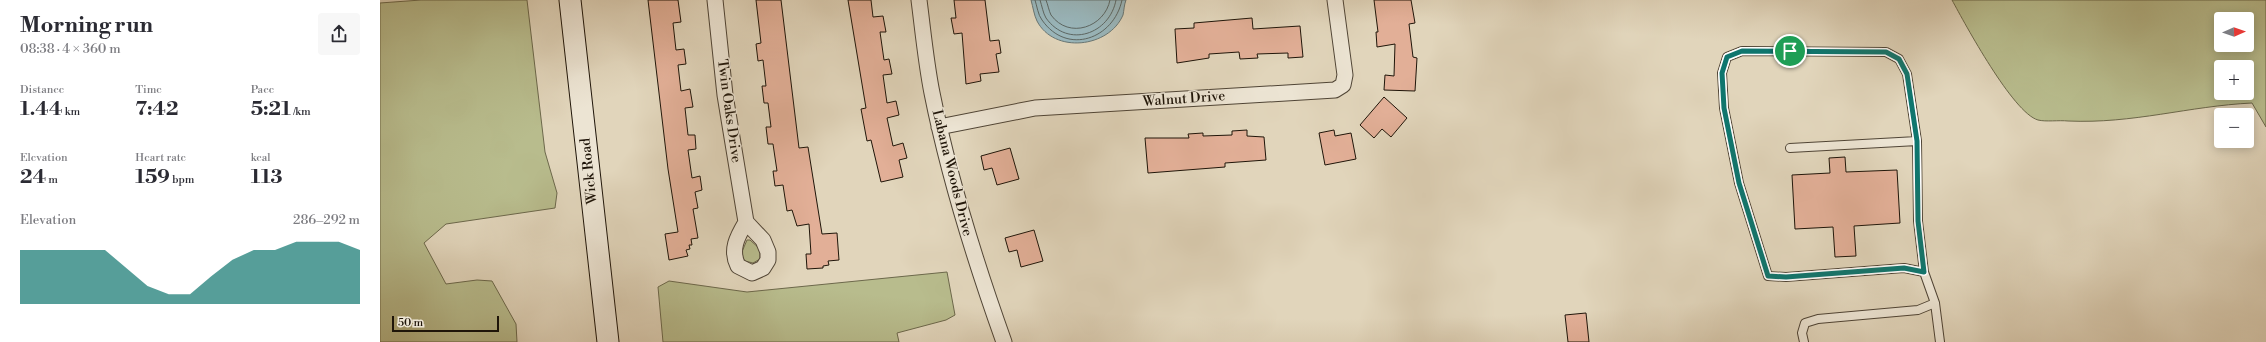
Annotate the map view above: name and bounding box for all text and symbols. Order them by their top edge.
text: Morning run [20,12,153,39]
north arrow [2214,12,2254,52]
map controls [2214,12,2254,148]
button: share [318,13,360,55]
pin [1773,34,1807,68]
icon: arrive [1779,40,1801,62]
text: 08:38 · 4 × 360 m [20,41,121,57]
street label: Twin Oaks Drive [713,58,745,164]
button: + [2214,60,2254,100]
text: Distance [20,83,64,97]
text: Time [135,83,162,97]
text: Pace [251,83,274,97]
street label: Walnut Drive [1141,87,1226,111]
text: 1.44 [20,97,62,122]
text: 7:42 [135,97,178,122]
text: 5:21 [251,97,291,122]
text: km [62,105,80,119]
text: /km [291,105,311,119]
street label: Labana Woods Drive [928,108,976,238]
button: − [2214,108,2254,148]
street label: Wick Road [577,137,602,206]
text: Elevation [20,151,68,165]
text: Heart rate [135,151,186,165]
text: kcal [251,151,271,165]
text: 24 [20,165,46,190]
text: 159 [135,165,170,190]
text: 113 [251,165,283,190]
text: m [46,173,58,187]
text: bpm [170,173,194,187]
text: Elevation [20,212,76,228]
text: 286–292 m [293,212,360,228]
scale bar [392,314,499,333]
text: 50 m [398,316,423,330]

